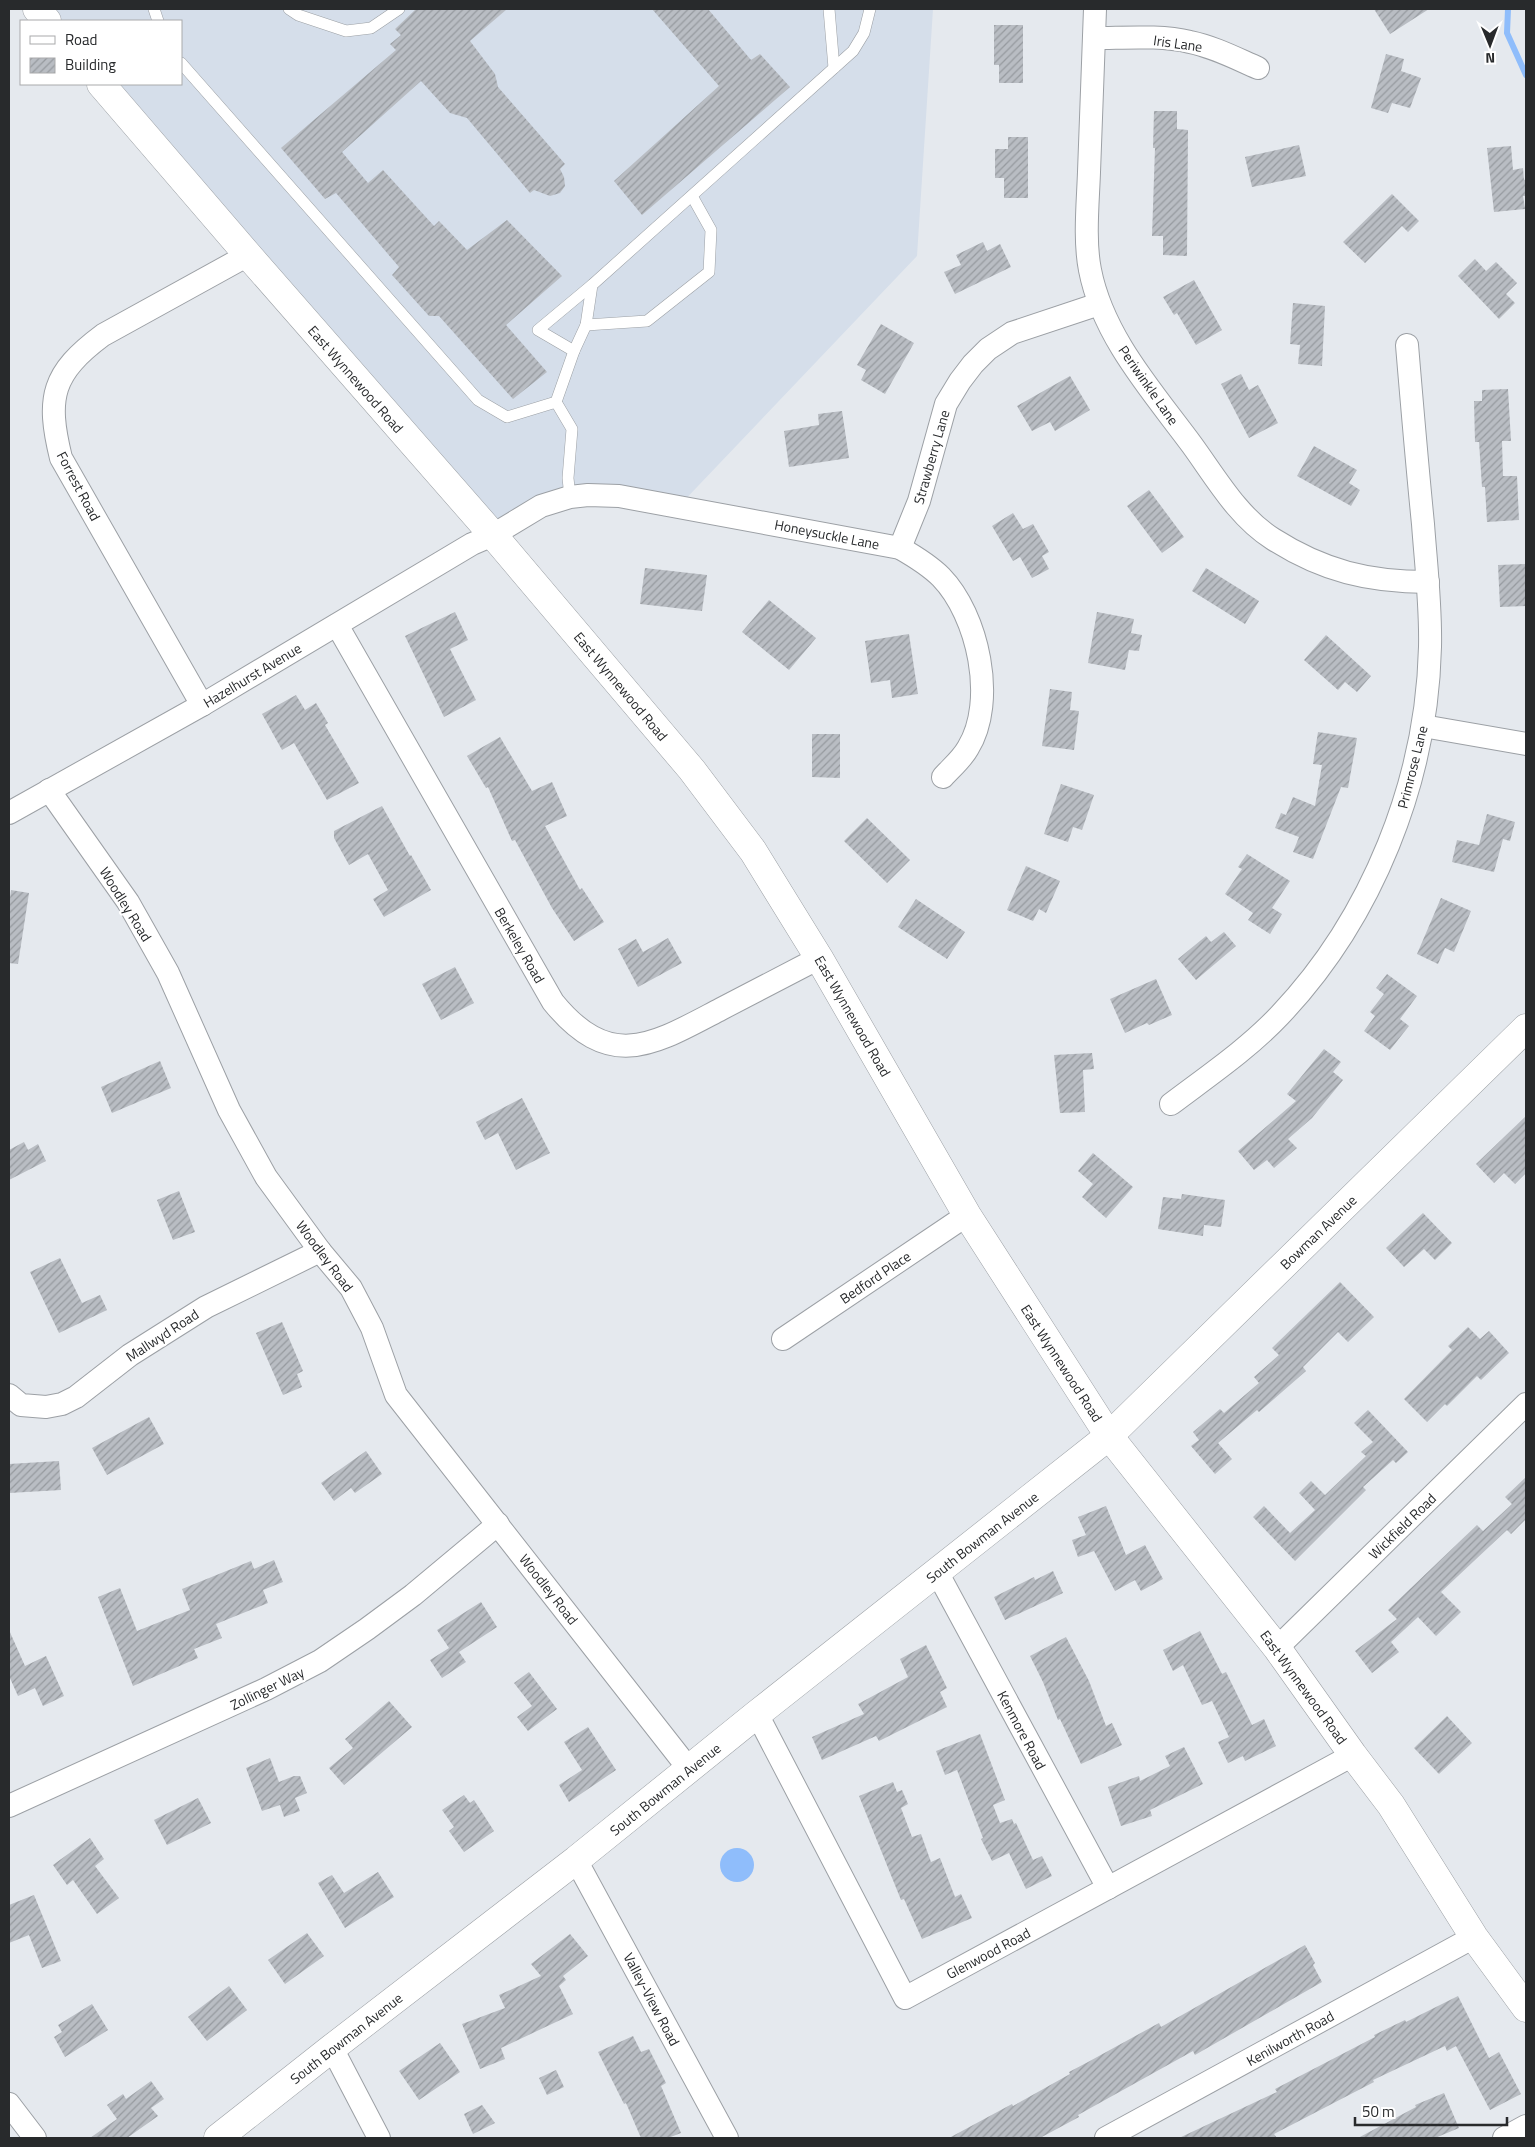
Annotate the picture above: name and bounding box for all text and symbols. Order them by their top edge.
legend [20,20,182,85]
north arrow [1465,20,1515,70]
text: Road [65,28,97,51]
street label: Iris Lane [1152,29,1204,57]
text: N [1485,48,1495,69]
text: Building [65,53,116,76]
street label: East Wynnewood Road [303,321,409,437]
street label: Periwinkle Lane [1114,341,1184,429]
street label: Strawberry Lane [908,407,954,507]
street label: Forrest Road [52,448,106,524]
street label: Honeysuckle Lane [773,514,881,554]
street label: East Wynnewood Road [569,627,673,745]
street label: Hazelhurst Avenue [199,637,305,713]
street label: Primrose Lane [1392,723,1432,811]
street label: Woodley Road [95,863,157,945]
street label: Berkeley Road [490,903,550,987]
street label: East Wynnewood Road [810,952,896,1080]
street label: Bowman Avenue [1275,1190,1361,1274]
street label: Woodley Road [291,1216,359,1296]
street label: Bedford Place [835,1245,915,1309]
street label: East Wynnewood Road [1016,1300,1108,1426]
street label: Mallwyd Road [121,1303,203,1367]
street label: South Bowman Avenue [921,1486,1043,1588]
street label: Wickfield Road [1363,1488,1441,1564]
street label: Woodley Road [515,1549,583,1629]
street label: East Wynnewood Road [1255,1626,1353,1748]
street label: Zollinger Way [226,1661,308,1715]
street label: Kenmore Road [992,1687,1052,1773]
street label: South Bowman Avenue [605,1738,725,1840]
street label: Glenwood Road [942,1922,1034,1984]
street label: Valley-View Road [619,1949,685,2049]
street label: South Bowman Avenue [285,1987,407,2089]
street label: Kenilworth Road [1242,2005,1338,2071]
scale bar [1355,2094,1508,2126]
text: 50 m [1362,2100,1395,2123]

